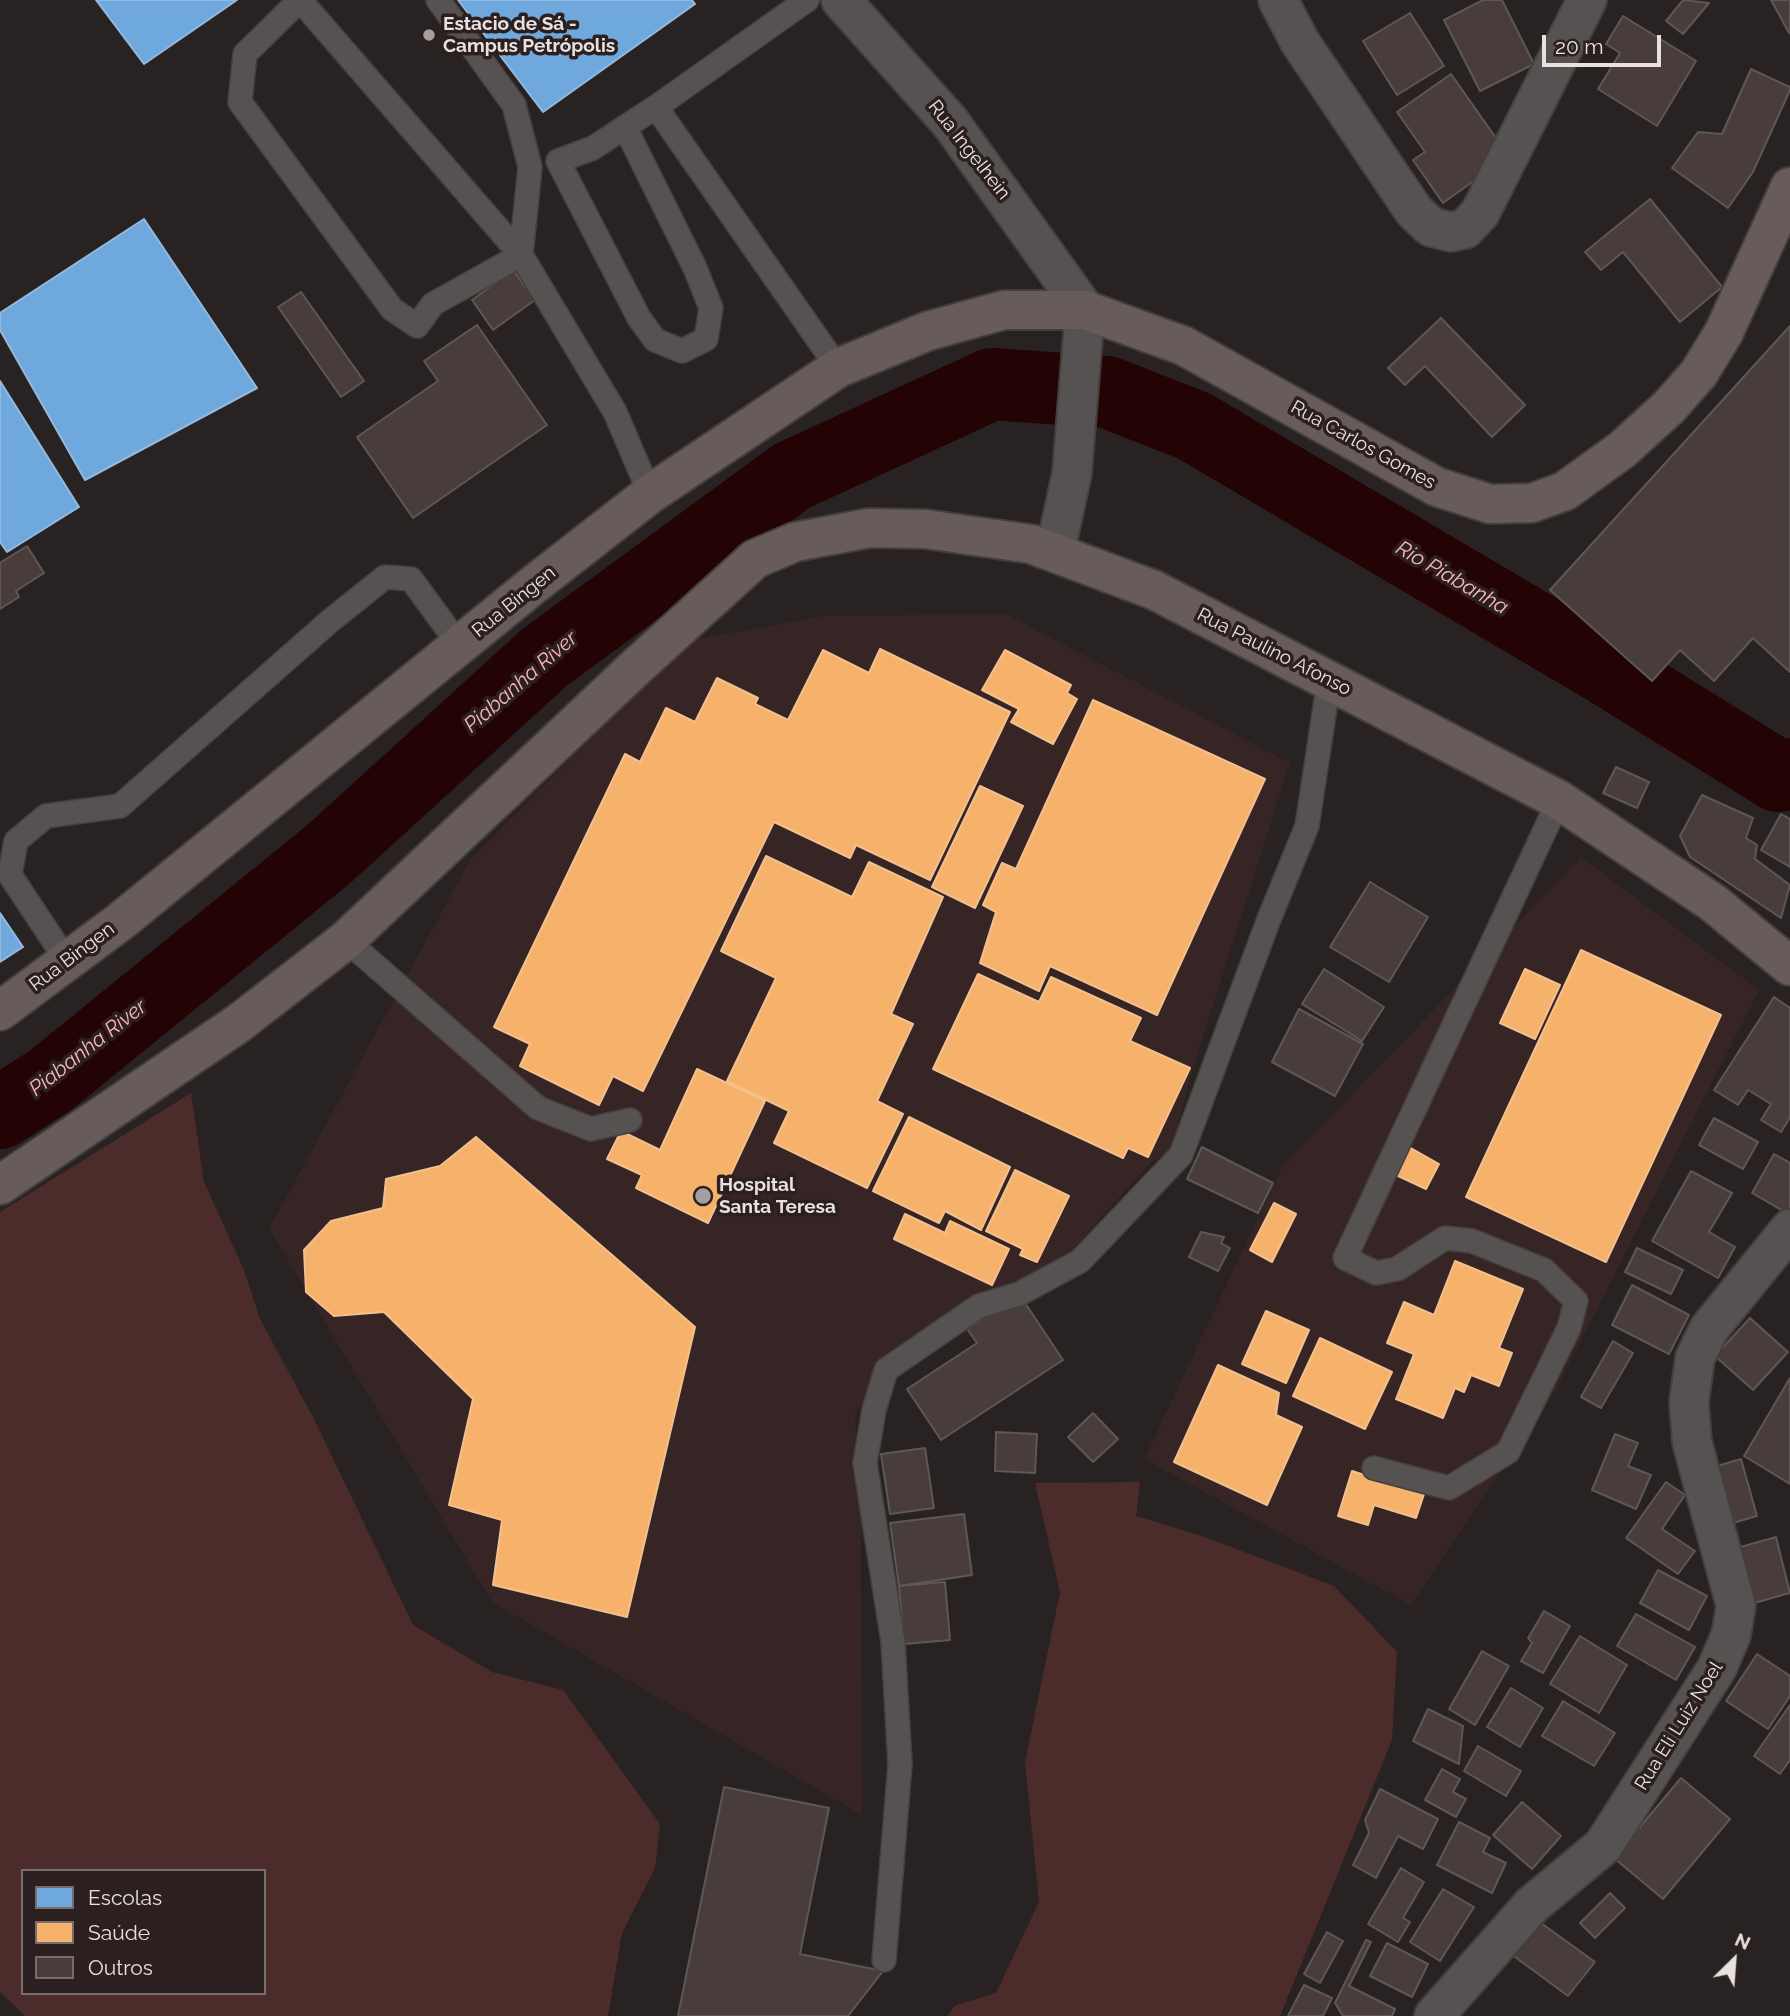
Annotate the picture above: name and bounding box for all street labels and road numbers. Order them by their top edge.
street label: Rua Ingelhein [923,96,1015,204]
street label: Rua Carlos Gomes [1287,396,1439,494]
street label: Rua Bingen [468,561,560,643]
street label: Rua Paulino Afonso [1193,603,1355,701]
street label: Rua Bingen [25,918,119,996]
street label: Rua Eli Luiz Noel [1630,1658,1728,1794]

